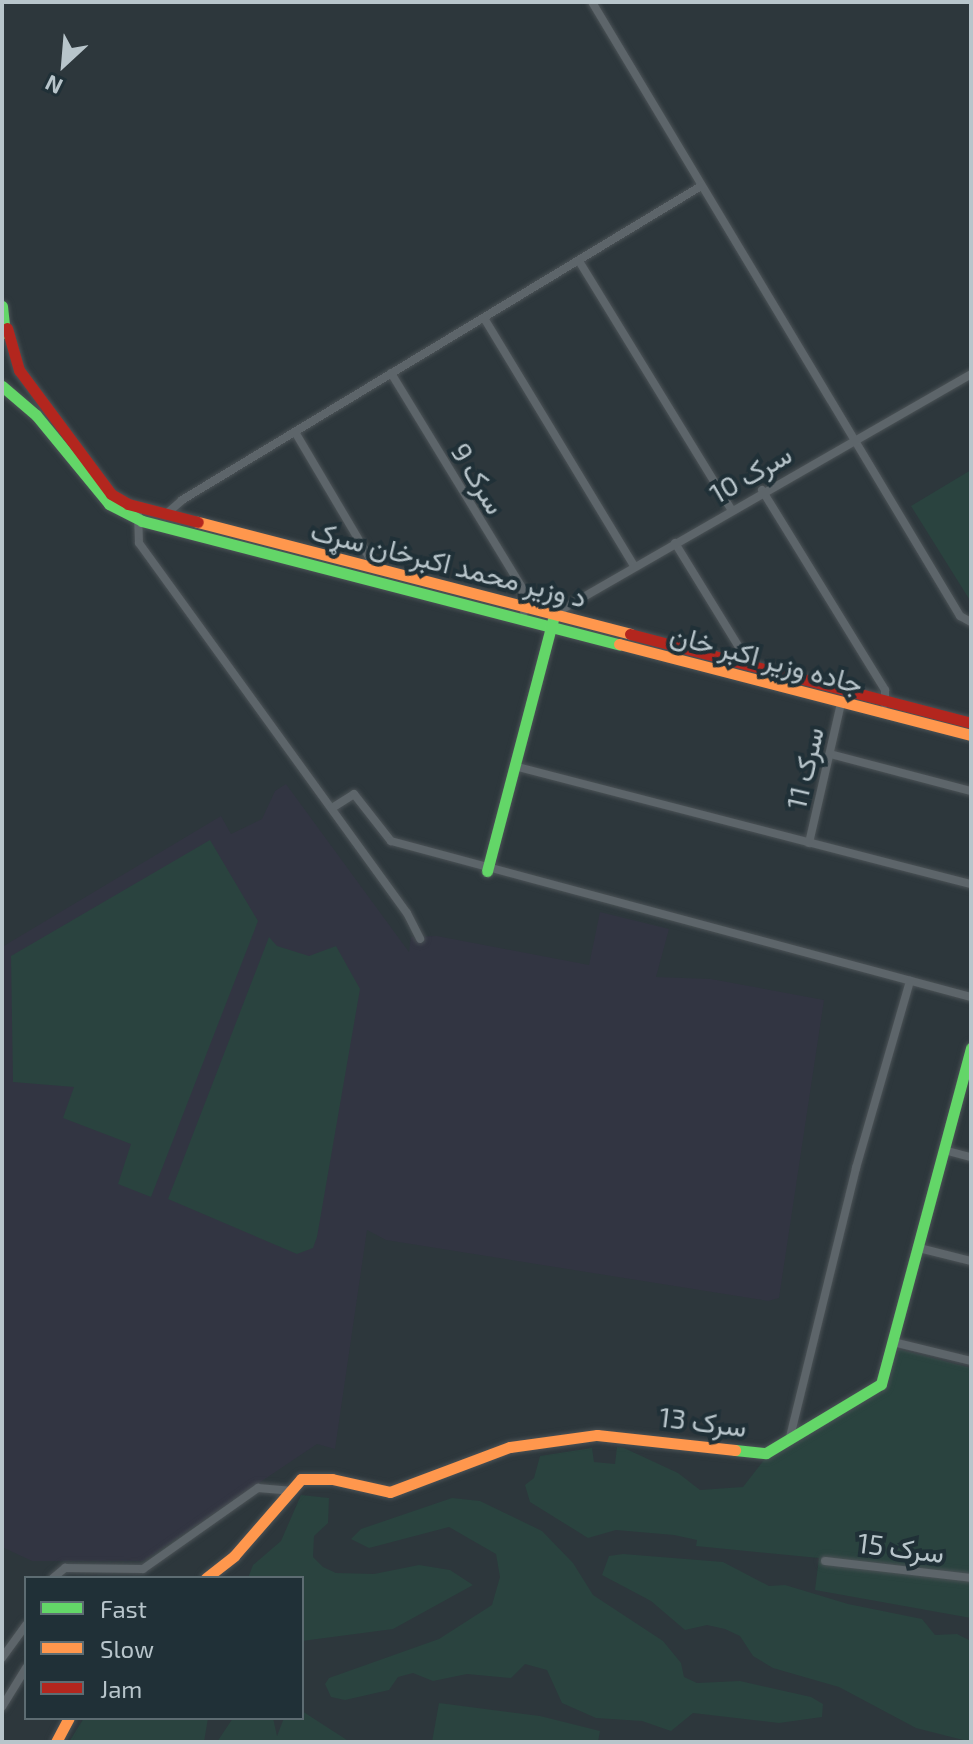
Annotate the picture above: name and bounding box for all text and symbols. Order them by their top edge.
north arrow [24,24,104,104]
text: N [41,70,66,101]
street label: سرک 9 [445,436,513,520]
street label: سرک 10 [703,436,797,510]
street label: د وزیر محمد اکبرخان سړک [308,512,590,614]
street label: جاده وزیر اکبر خان [667,616,867,700]
street label: سرک 11 [778,724,830,812]
street label: سرک 13 [657,1399,749,1443]
street label: سرک 15 [856,1525,946,1569]
legend [24,1576,304,1720]
text: Fast [100,1594,147,1623]
text: Slow [100,1634,154,1663]
text: Jam [100,1674,142,1703]

